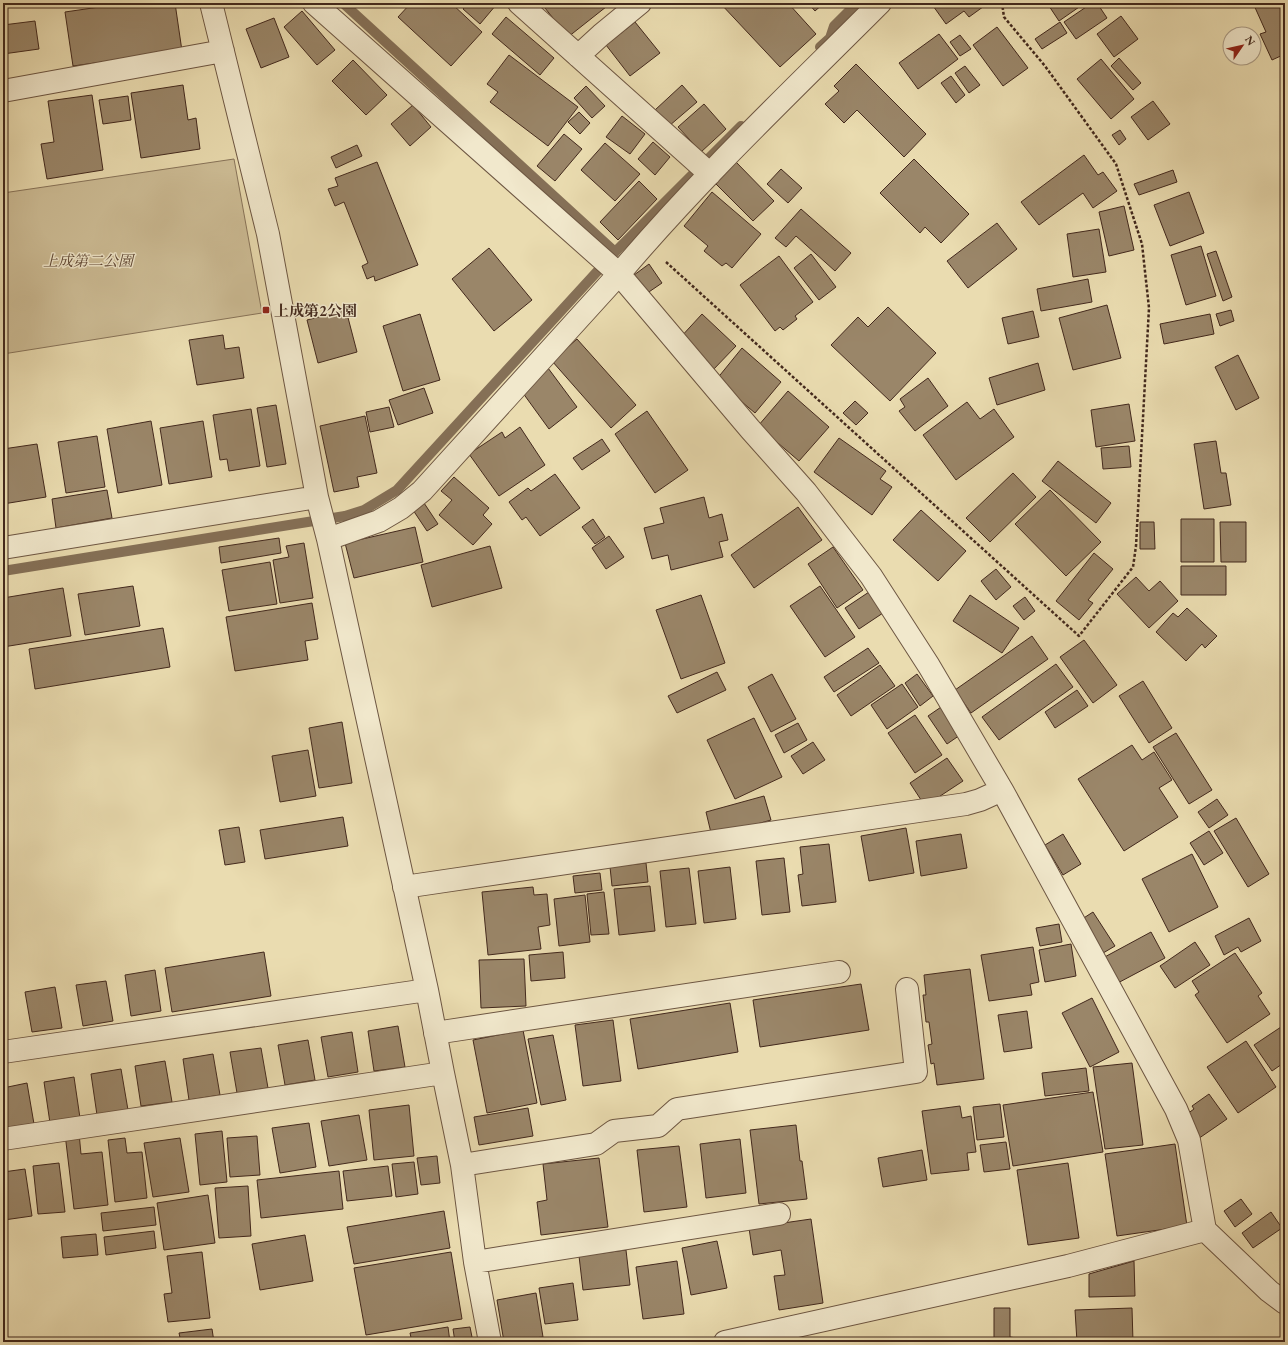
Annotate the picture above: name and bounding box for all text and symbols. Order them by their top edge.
north arrow [1222,26,1262,66]
text: N [1242,33,1259,48]
park label: 上成第二公園 [43,251,136,270]
place label: 上成第2公園 [274,301,357,320]
marker: 上成第2公園 [261,305,271,315]

